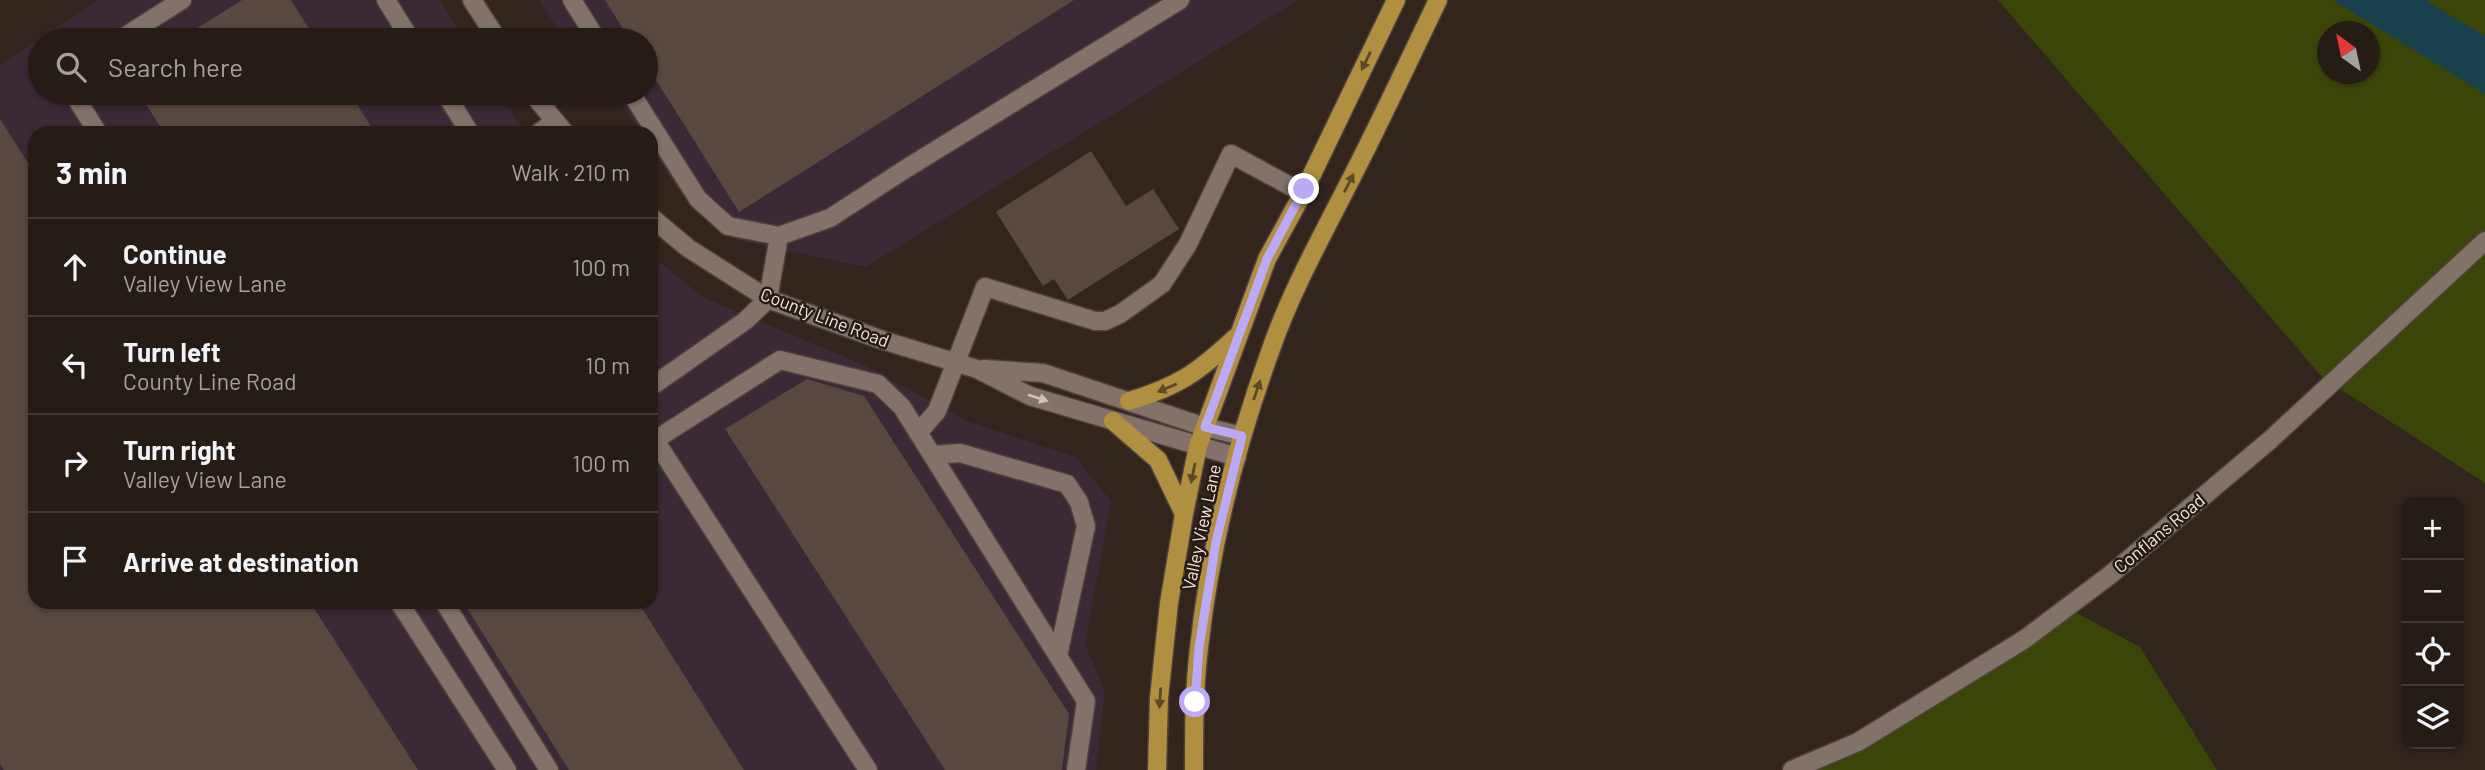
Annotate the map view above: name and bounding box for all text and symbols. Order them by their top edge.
north arrow [2317,21,2380,84]
search box [28,28,658,105]
icon: search [52,48,90,86]
text: Search here [108,51,243,82]
one-way arrow [1360,51,1372,71]
text: 3 min [56,154,127,190]
text: Walk · 210 m [512,158,630,186]
route end [1288,173,1319,204]
one-way arrow [1343,173,1355,193]
text: Continue [123,238,227,269]
icon: ahead [56,248,94,286]
text: 100 m [572,253,630,281]
text: Valley View Lane [123,269,287,297]
street label: County Line Road [758,282,892,352]
text: Turn left [123,336,221,367]
icon: left [56,346,94,384]
text: 10 m [585,351,630,379]
text: County Line Road [123,367,297,395]
one-way arrow [1252,380,1263,401]
one-way arrow [1157,382,1177,394]
one-way arrow [1028,393,1049,404]
text: Turn right [123,434,236,465]
icon: right [56,444,94,482]
text: 100 m [572,449,630,477]
street label: Valley View Lane [1177,462,1225,592]
one-way arrow [1187,462,1198,484]
text: Valley View Lane [123,465,287,493]
street label: Conflans Road [2109,489,2209,577]
map controls [2401,497,2464,749]
button: + [2401,497,2464,560]
icon: arrive [56,542,94,580]
text: Arrive at destination [123,546,359,577]
button: − [2401,560,2464,623]
button: locate [2401,623,2464,686]
route start [1179,686,1210,717]
button: layers [2401,686,2464,749]
one-way arrow [1154,687,1165,709]

